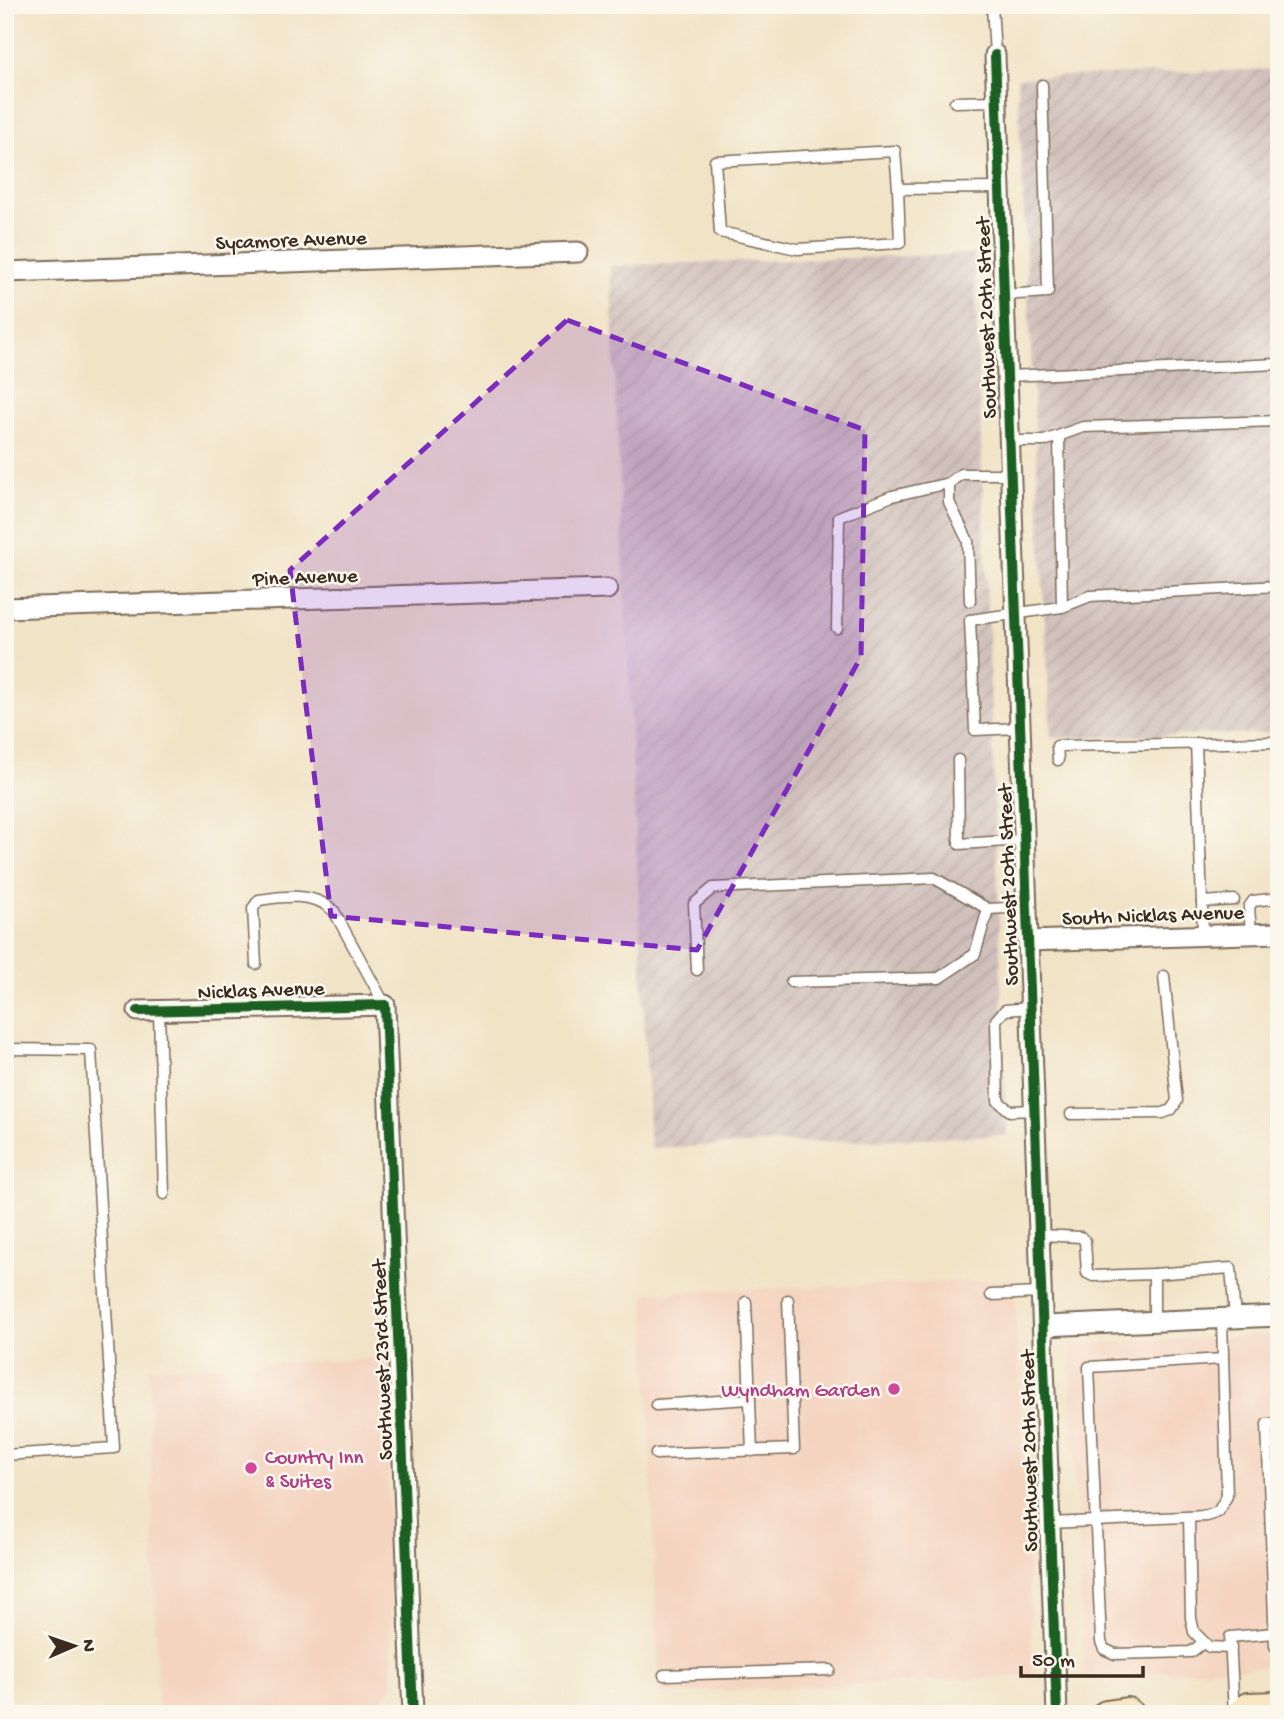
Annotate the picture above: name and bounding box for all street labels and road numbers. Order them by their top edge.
street label: Southwest 20th Street [972,214,1005,419]
street label: Sycamore Avenue [215,227,368,258]
street label: Pine Avenue [251,565,359,594]
street label: Southwest 20th Street [994,781,1027,986]
street label: South Nicklas Avenue [1062,902,1246,933]
street label: Nicklas Avenue [197,978,326,1007]
street label: Southwest 23rd Street [368,1257,400,1461]
street label: Southwest 20th Street [1017,1347,1046,1552]

